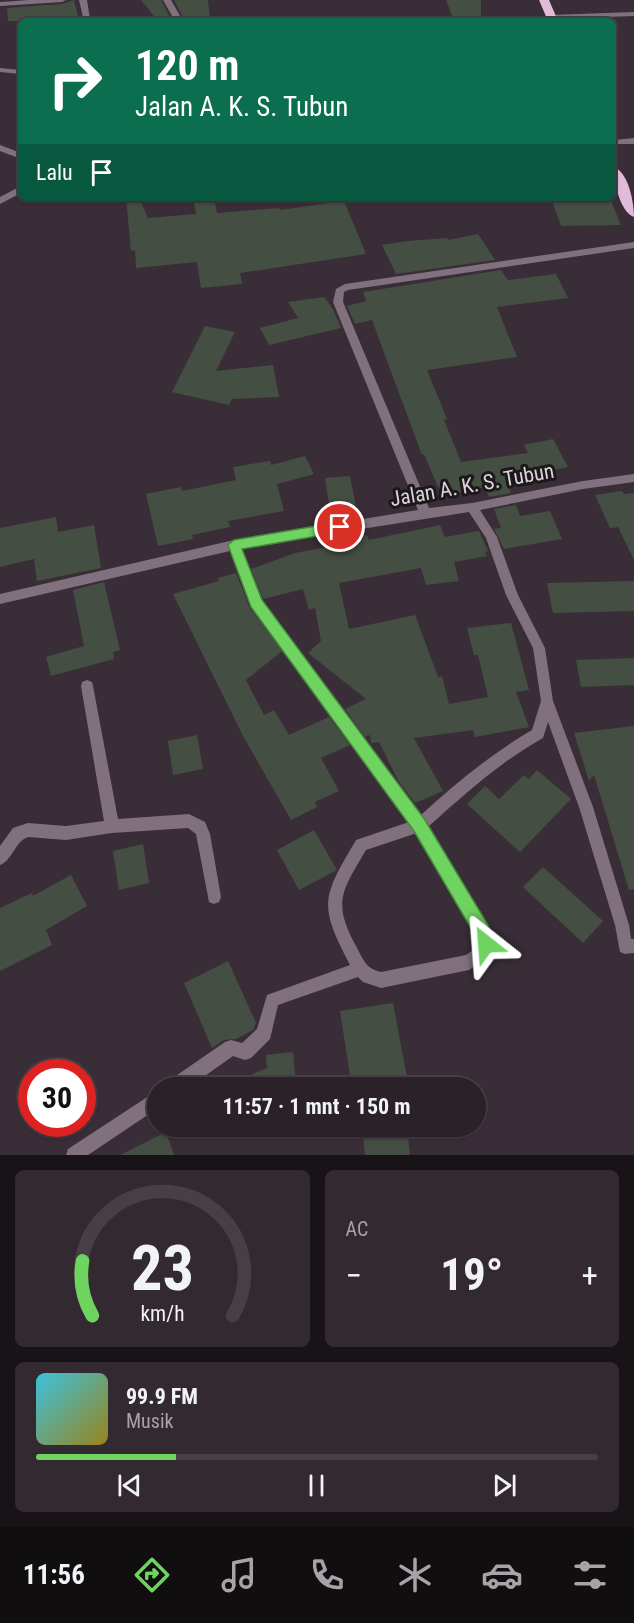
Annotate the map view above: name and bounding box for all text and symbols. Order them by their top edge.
text: 120 m [135,41,240,90]
icon: right [36,42,114,120]
text: Jalan A. K. S. Tubun [135,91,348,123]
icon: arrive [85,156,118,189]
text: Lalu [36,160,73,185]
street label: Jalan A. K. S. Tubun [388,459,556,511]
pin [314,501,365,552]
icon: arrive [323,510,356,543]
position arrow [454,912,518,976]
speed limit sign: 30 [18,1059,96,1137]
text: 11:57 · 1 mnt · 150 m [222,1094,411,1119]
text: AC [346,1217,368,1241]
text: 23 [131,1232,194,1305]
text: 19° [440,1248,503,1301]
text: − [346,1256,362,1295]
text: + [582,1256,598,1295]
text: km/h [140,1301,184,1326]
text: 99.9 FM [126,1384,198,1409]
text: Musik [126,1409,174,1433]
icon: previous [113,1469,146,1502]
icon: pause [300,1469,333,1502]
icon: next [488,1469,521,1502]
icon: directions [131,1554,173,1596]
icon: music [218,1554,260,1596]
icon: phone [306,1554,348,1596]
icon: climate [394,1554,436,1596]
icon: car [481,1554,523,1596]
icon: filters [569,1554,611,1596]
text: 11:56 [23,1559,85,1591]

